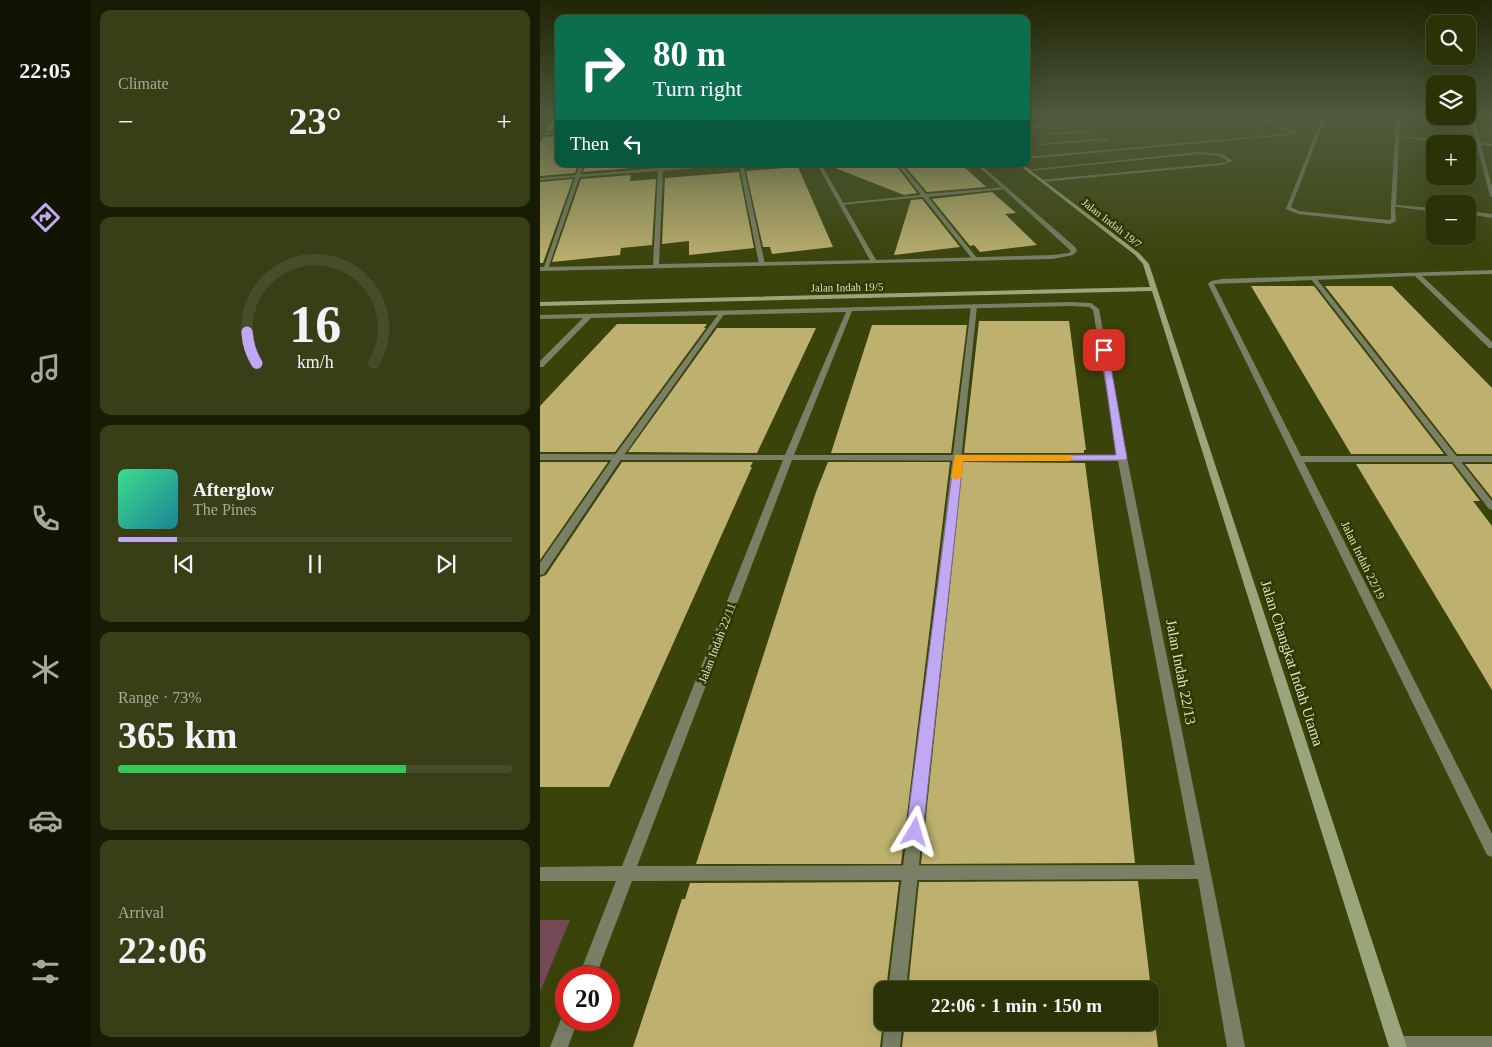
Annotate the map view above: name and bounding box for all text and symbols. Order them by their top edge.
map controls [1426,15,1476,245]
button: search [1426,15,1476,65]
icon: right [570,35,635,100]
text: 80 m [653,35,726,74]
text: 22:05 [19,58,71,83]
text: Climate [118,75,169,92]
button: layers [1426,75,1476,125]
text: Turn right [653,76,742,101]
text: 23° [288,100,342,142]
text: − [118,106,134,137]
text: + [496,106,512,137]
icon: left [619,130,647,158]
text: Then [570,133,609,154]
button: + [1426,135,1476,185]
button: − [1426,195,1476,245]
street label: Jalan Indah 19/7 [1080,196,1145,250]
icon: directions [28,200,63,235]
street label: Jalan Indah 19/5 [811,280,884,294]
text: 16 [289,296,341,353]
pin [1083,329,1125,371]
icon: arrive [1090,336,1118,364]
icon: music [28,351,63,386]
text: km/h [297,352,333,372]
text: Afterglow [193,479,274,500]
icon: phone [28,501,63,536]
text: The Pines [193,501,257,518]
street label: Jalan Indah 22/19 [1338,519,1388,601]
icon: previous [170,550,198,578]
icon: pause [301,550,329,578]
icon: next [432,550,460,578]
street label: Jalan Changkat Indah Utama [1258,578,1327,748]
street label: Jalan Indah 22/11 [695,601,739,685]
street label: Jalan Indah 22/13 [1163,618,1199,726]
icon: climate [28,652,63,687]
text: Range · 73% [118,689,202,706]
text: 365 km [118,714,237,756]
icon: car [28,803,63,838]
position arrow [888,805,940,857]
text: Arrival [118,904,164,921]
text: 22:06 [118,929,207,971]
icon: filters [28,954,63,989]
speed limit sign: 20 [555,966,620,1031]
text: 22:06 · 1 min · 150 m [931,995,1102,1016]

